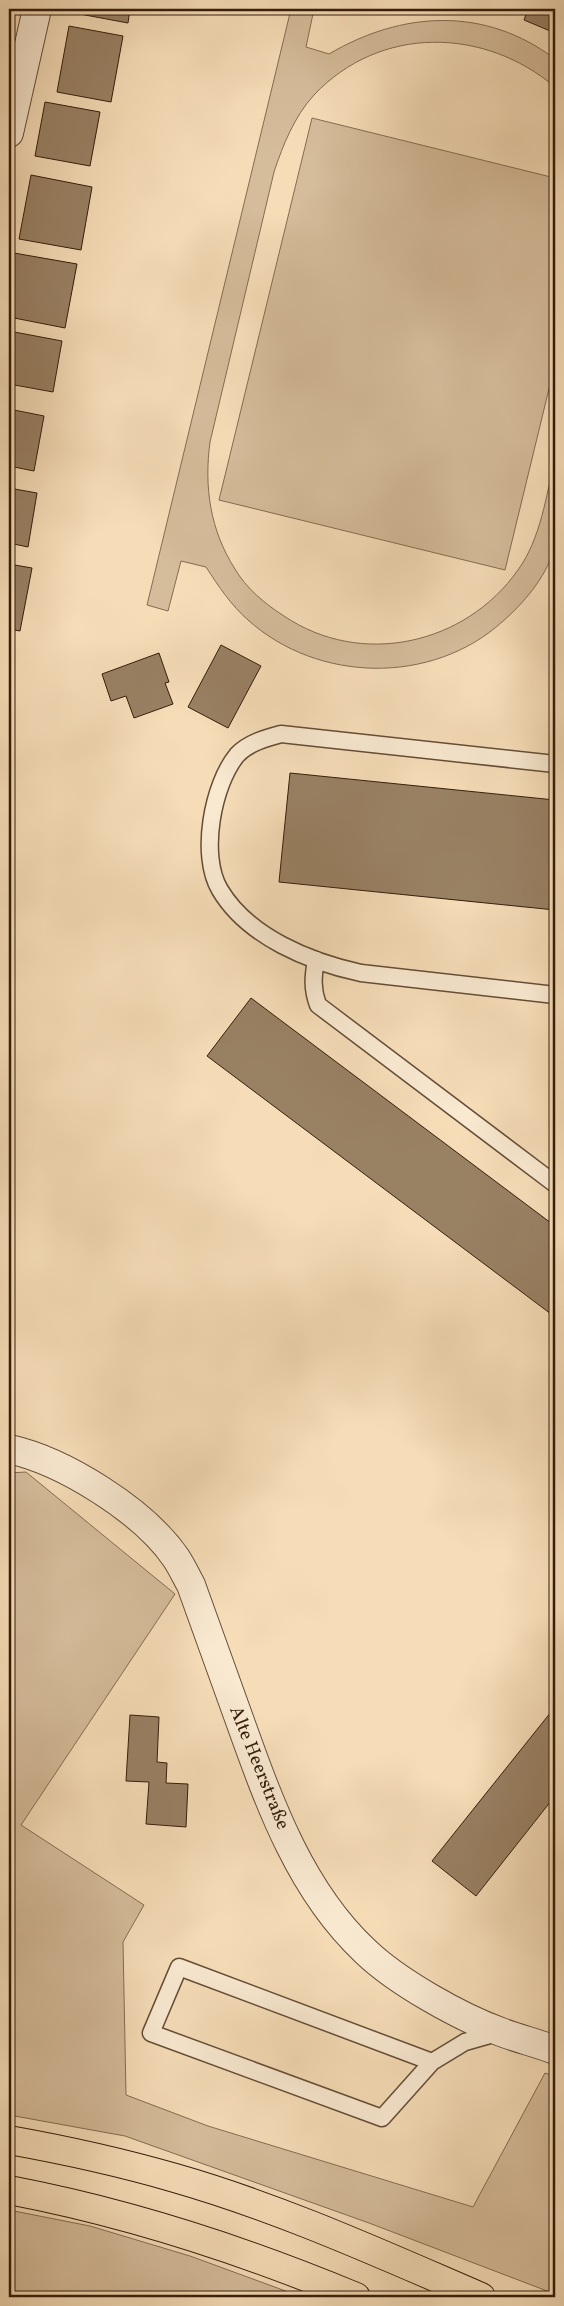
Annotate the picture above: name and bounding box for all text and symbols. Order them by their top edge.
street label: Alte Heerstraße [222,1702,296,1834]

